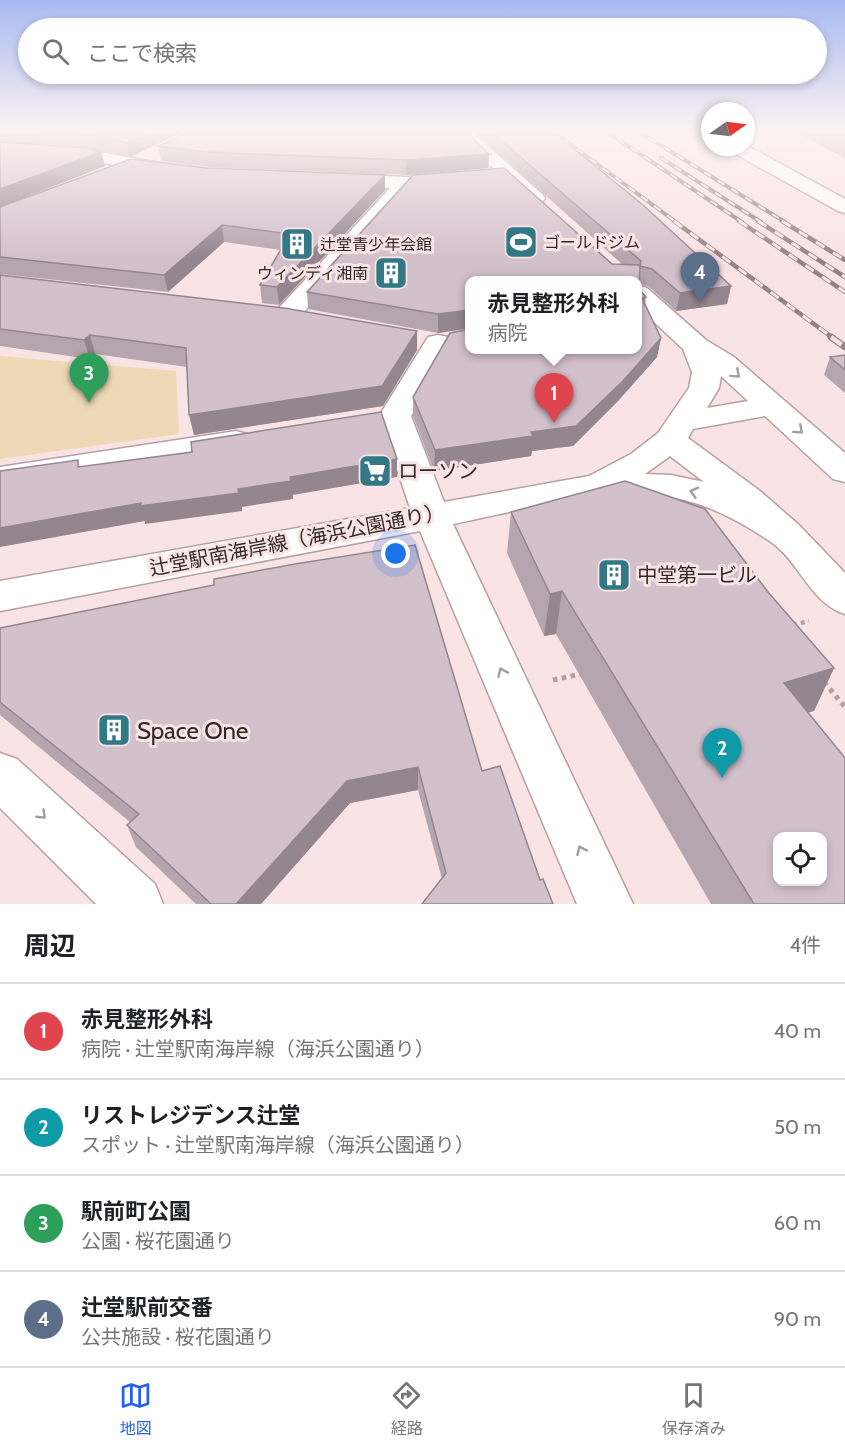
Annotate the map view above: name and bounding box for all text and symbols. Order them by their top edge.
search box [18,18,827,84]
icon: search [39,35,72,68]
text: ここで検索 [87,40,197,67]
north arrow [701,102,755,156]
sports icon: ゴールドジム [503,224,539,260]
building icon: 辻堂青少年会館 [279,226,315,262]
place label: ゴールドジム [544,233,640,252]
place label: 辻堂青少年会館 [320,235,432,254]
pin: 4 [680,252,720,302]
building icon: ウィンディ湘南 [373,255,409,291]
place label: ウィンディ湘南 [257,264,368,283]
popup [465,276,642,354]
text: 赤見整形外科 [487,290,620,317]
text: 病院 [487,321,527,345]
pin: 3 [70,354,109,403]
one-way arrow [729,367,740,378]
pin: 1 [534,374,574,423]
one-way arrow [793,423,803,434]
supermarket icon: ローソン [357,453,393,489]
place label: ローソン [398,459,478,483]
one-way arrow [689,487,699,500]
street label: 辻堂駅南海岸線（海浜公園通り） [147,500,447,580]
your location [381,539,410,568]
building icon: 中堂第一ビル [596,557,632,593]
place label: 中堂第一ビル [637,563,757,587]
one-way arrow [497,668,509,679]
building icon: Space One [96,712,132,748]
place label: Space One [137,716,248,745]
pin: 2 [702,728,742,778]
one-way arrow [35,808,46,819]
map controls [773,832,827,886]
button: locate [773,832,827,886]
one-way arrow [576,846,588,857]
text: 周辺 [24,930,76,962]
text: 4件 [789,933,821,957]
text: 赤見整形外科 [81,1006,213,1033]
text: 1 [40,1019,47,1043]
text: 40 m [773,1019,821,1043]
text: 病院 · 辻堂駅南海岸線（海浜公園通り） [81,1037,435,1061]
text: リストレジデンス辻堂 [81,1102,301,1129]
text: 2 [38,1115,49,1139]
text: 50 m [774,1115,821,1139]
text: スポット · 辻堂駅南海岸線（海浜公園通り） [81,1133,475,1157]
text: 駅前町公園 [81,1198,191,1225]
text: 3 [38,1211,49,1235]
text: 60 m [774,1211,821,1235]
text: 公園 · 桜花園通り [81,1229,235,1253]
text: 辻堂駅前交番 [81,1294,213,1321]
text: 4 [37,1307,50,1331]
text: 90 m [774,1307,821,1331]
text: 公共施設 · 桜花園通り [81,1325,275,1349]
tab: 地図 [119,1379,152,1439]
tab: 経路 [390,1379,423,1439]
tab: 保存済み [662,1379,726,1439]

